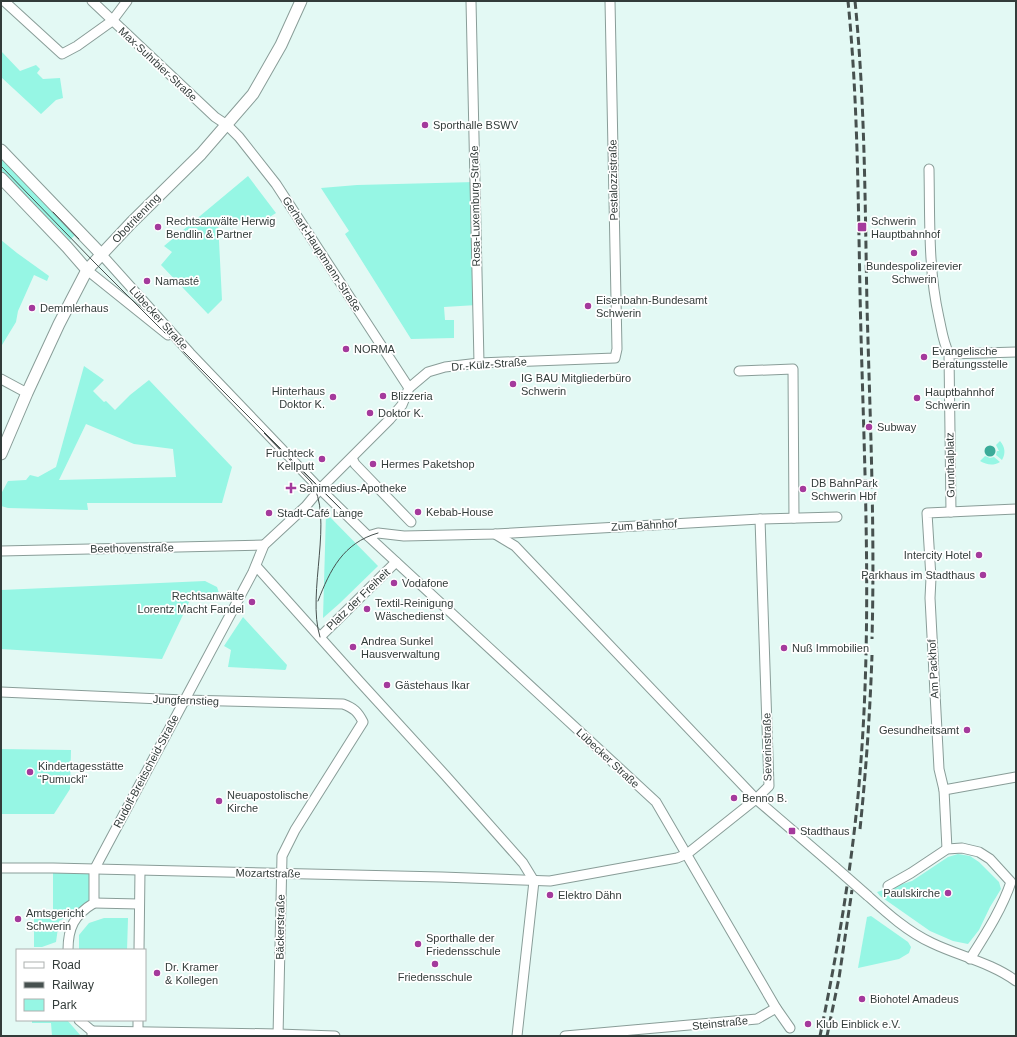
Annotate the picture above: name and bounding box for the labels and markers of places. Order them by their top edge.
place label: Sporthalle BSWV [433,119,519,131]
marker: Sporthalle BSWV [420,120,430,130]
place label: Rechtsanwälte Herwig Bendlin & Partner [166,215,275,240]
place label: Schwerin Hauptbahnhof [871,215,941,240]
marker: Schwerin Hauptbahnhof [856,221,868,233]
marker: Rechtsanwälte Herwig Bendlin & Partner [153,222,163,232]
marker: Bundespolizeirevier Schwerin [909,248,919,258]
place label: Bundespolizeirevier Schwerin [866,260,962,285]
place label: Namasté [155,275,199,287]
marker: Namasté [142,276,152,286]
place label: Eisenbahn-Bundesamt Schwerin [596,294,707,319]
marker: Eisenbahn-Bundesamt Schwerin [583,301,593,311]
place label: Demmlerhaus [40,302,109,314]
marker: Demmlerhaus [27,303,37,313]
place label: NORMA [354,343,396,355]
marker: NORMA [341,344,351,354]
place label: Evangelische Beratungsstelle [932,345,1008,370]
marker: Evangelische Beratungsstelle [919,352,929,362]
place label: IG BAU Mitgliederbüro Schwerin [521,372,631,397]
marker: IG BAU Mitgliederbüro Schwerin [508,379,518,389]
place label: Hinterhaus Doktor K. [272,385,325,410]
place label: Hauptbahnhof Schwerin [925,386,995,411]
place label: Blizzeria [391,390,433,402]
marker: Blizzeria [378,391,388,401]
marker: Hinterhaus Doktor K. [328,392,338,402]
marker: Hauptbahnhof Schwerin [912,393,922,403]
place label: Doktor K. [378,407,424,419]
marker: Doktor K. [365,408,375,418]
place label: Subway [877,421,917,433]
marker: Subway [864,422,874,432]
place label: Fruchteck Kellputt [266,447,314,472]
marker: Fruchteck Kellputt [317,454,327,464]
place label: Hermes Paketshop [381,458,475,470]
marker: Hermes Paketshop [368,459,378,469]
place label: DB BahnPark Schwerin Hbf [811,477,878,502]
place label: Sanimedius-Apotheke [299,482,407,494]
marker: Sanimedius-Apotheke [286,483,296,493]
marker: DB BahnPark Schwerin Hbf [798,484,808,494]
place label: Kebab-House [426,506,493,518]
place label: Stadt-Café Lange [277,507,363,519]
marker: Kebab-House [413,507,423,517]
marker: Stadt-Café Lange [264,508,274,518]
place label: Intercity Hotel [904,549,971,561]
marker: Intercity Hotel [974,550,984,560]
place label: Parkhaus im Stadthaus [861,569,975,581]
marker: Parkhaus im Stadthaus [978,570,988,580]
place label: Vodafone [402,577,449,589]
marker: Vodafone [389,578,399,588]
place label: Rechtsanwälte Lorentz Macht Fandel [138,590,244,615]
marker: Rechtsanwälte Lorentz Macht Fandel [247,597,257,607]
place label: Textil-Reinigung Wäschedienst [375,597,453,622]
marker: Textil-Reinigung Wäschedienst [362,604,372,614]
place label: Andrea Sunkel Hausverwaltung [361,635,440,660]
marker: Andrea Sunkel Hausverwaltung [348,642,358,652]
place label: Nuß Immobilien [792,642,869,654]
marker: Nuß Immobilien [779,643,789,653]
place label: Gästehaus Ikar [395,679,470,691]
marker: Gästehaus Ikar [382,680,392,690]
place label: Gesundheitsamt [879,724,959,736]
marker: Gesundheitsamt [962,725,972,735]
place label: Kindertagesstätte “Pumuckl“ [38,760,124,785]
marker: Kindertagesstätte “Pumuckl“ [25,767,35,777]
place label: Neuapostolische Kirche [227,789,308,814]
place label: Benno B. [742,792,787,804]
marker: Benno B. [729,793,739,803]
marker: Neuapostolische Kirche [214,796,224,806]
place label: Stadthaus [800,825,850,837]
marker: Stadthaus [787,826,797,836]
place label: Paulskirche [883,887,940,899]
marker: Paulskirche [943,888,953,898]
place label: Elektro Dähn [558,889,622,901]
marker: Elektro Dähn [545,890,555,900]
place label: Amtsgericht Schwerin [26,907,84,932]
marker: Amtsgericht Schwerin [13,914,23,924]
place label: Sporthalle der Friedensschule [426,932,501,957]
marker: Sporthalle der Friedensschule [413,939,423,949]
marker: Friedensschule [430,959,440,969]
place label: Dr. Kramer & Kollegen [165,961,219,986]
marker: Dr. Kramer & Kollegen [152,968,162,978]
place label: Friedensschule [398,971,472,983]
place label: Biohotel Amadeus [870,993,959,1005]
marker: Biohotel Amadeus [857,994,867,1004]
place label: Klub Einblick e.V. [816,1018,901,1030]
marker: Klub Einblick e.V. [803,1019,813,1029]

